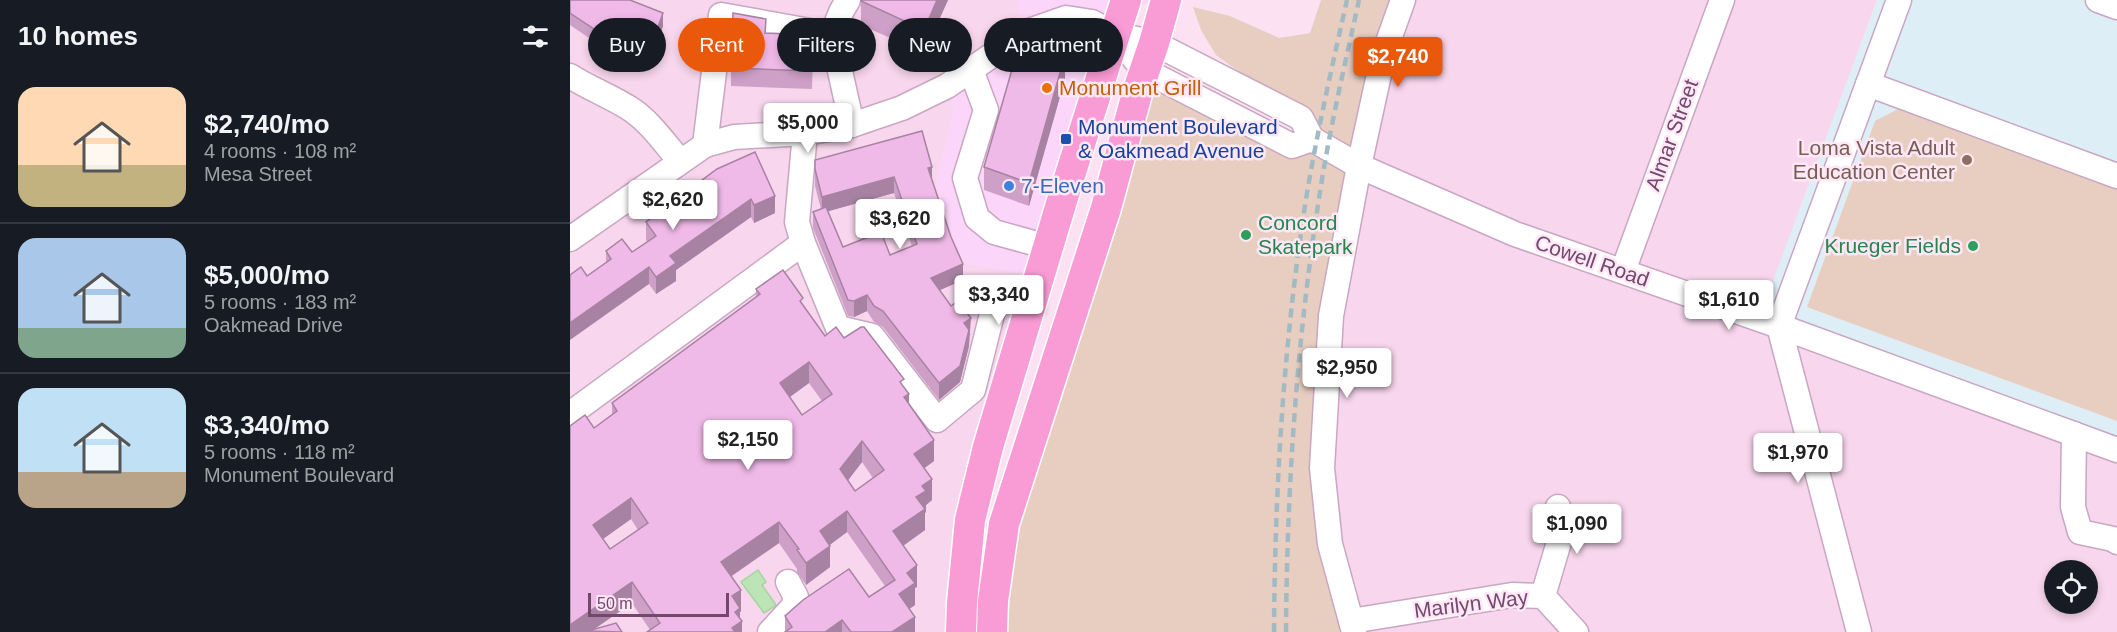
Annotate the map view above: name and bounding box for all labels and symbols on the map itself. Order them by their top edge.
pin: $2,740 [1349,37,1447,88]
place label: Monument Grill [1059,76,1201,99]
street label: Almar Street [1641,76,1702,194]
marker: Monument Grill [1040,81,1054,95]
pin: $5,000 [759,103,857,154]
place label: Monument Boulevard & Oakmead Avenue [1078,115,1278,162]
marker: Monument Boulevard & Oakmead Avenue [1059,132,1073,146]
place label: Loma Vista Adult Education Center [1793,136,1955,183]
marker: Loma Vista Adult Education Center [1960,153,1974,167]
place label: 7-Eleven [1021,174,1104,197]
marker: 7-Eleven [1002,179,1016,193]
pin: $2,620 [624,180,722,231]
pin: $3,620 [851,199,949,250]
place label: Concord Skatepark [1258,211,1353,258]
marker: Concord Skatepark [1239,228,1253,242]
street label: Cowell Road [1532,230,1652,291]
place label: Krueger Fields [1824,234,1961,257]
marker: Krueger Fields [1966,239,1980,253]
pin: $3,340 [950,275,1048,326]
pin: $1,610 [1680,280,1778,331]
pin: $2,950 [1298,348,1396,399]
pin: $2,150 [699,420,797,471]
pin: $1,970 [1749,433,1847,484]
pin: $1,090 [1528,504,1626,555]
street label: Marilyn Way [1413,585,1530,622]
scale bar [588,590,729,618]

